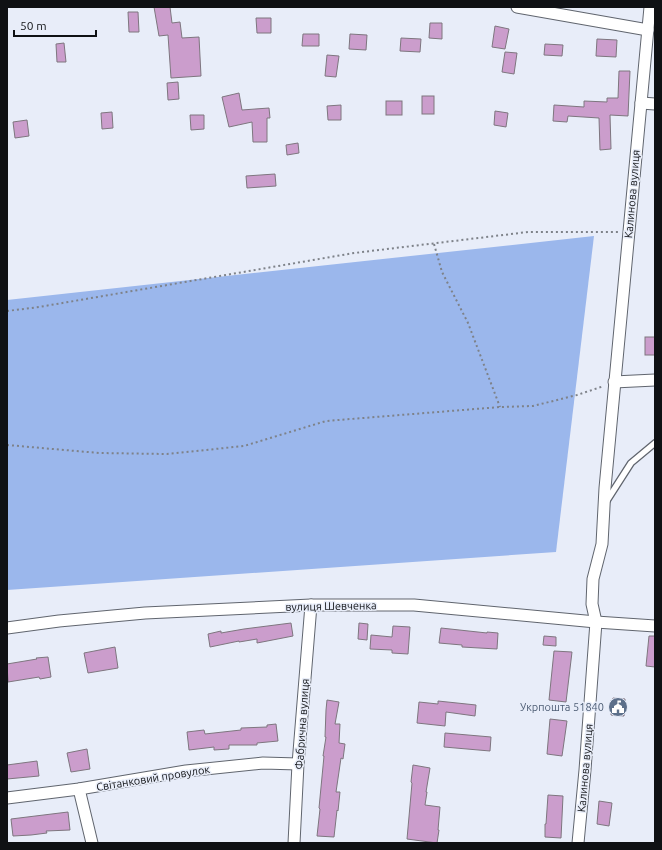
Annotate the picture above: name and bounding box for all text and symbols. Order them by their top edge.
scale bar [14,12,96,38]
text: 50 m [20,19,47,32]
street label: Калинова вулиця [622,149,642,239]
street label: вулиця Шевченка [285,599,377,613]
street label: Фабрична вулиця [293,678,311,770]
public building icon: Укрпошта 51840 [607,696,629,718]
place label: Укрпошта 51840 [520,701,604,713]
street label: Калинова вулиця [575,723,595,813]
street label: Світанковий провулок [95,763,211,793]

